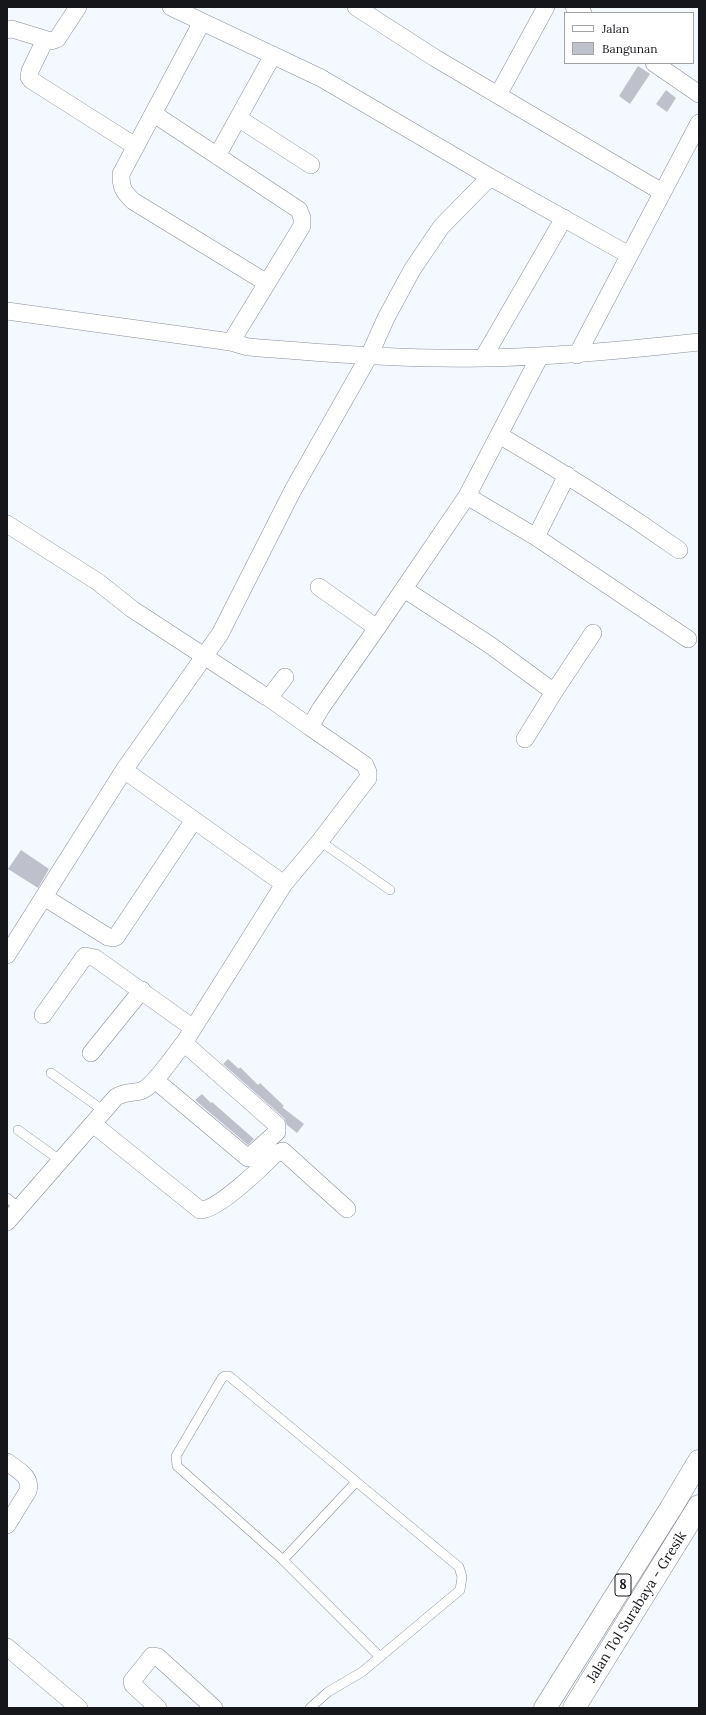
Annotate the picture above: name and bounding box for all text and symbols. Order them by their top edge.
legend [564,12,694,64]
text: Jalan [602,21,629,36]
text: Bangunan [602,41,658,56]
street label: Jalan Tol Surabaya - Gresik [584,1528,690,1686]
road number: 8 [615,1574,631,1596]

